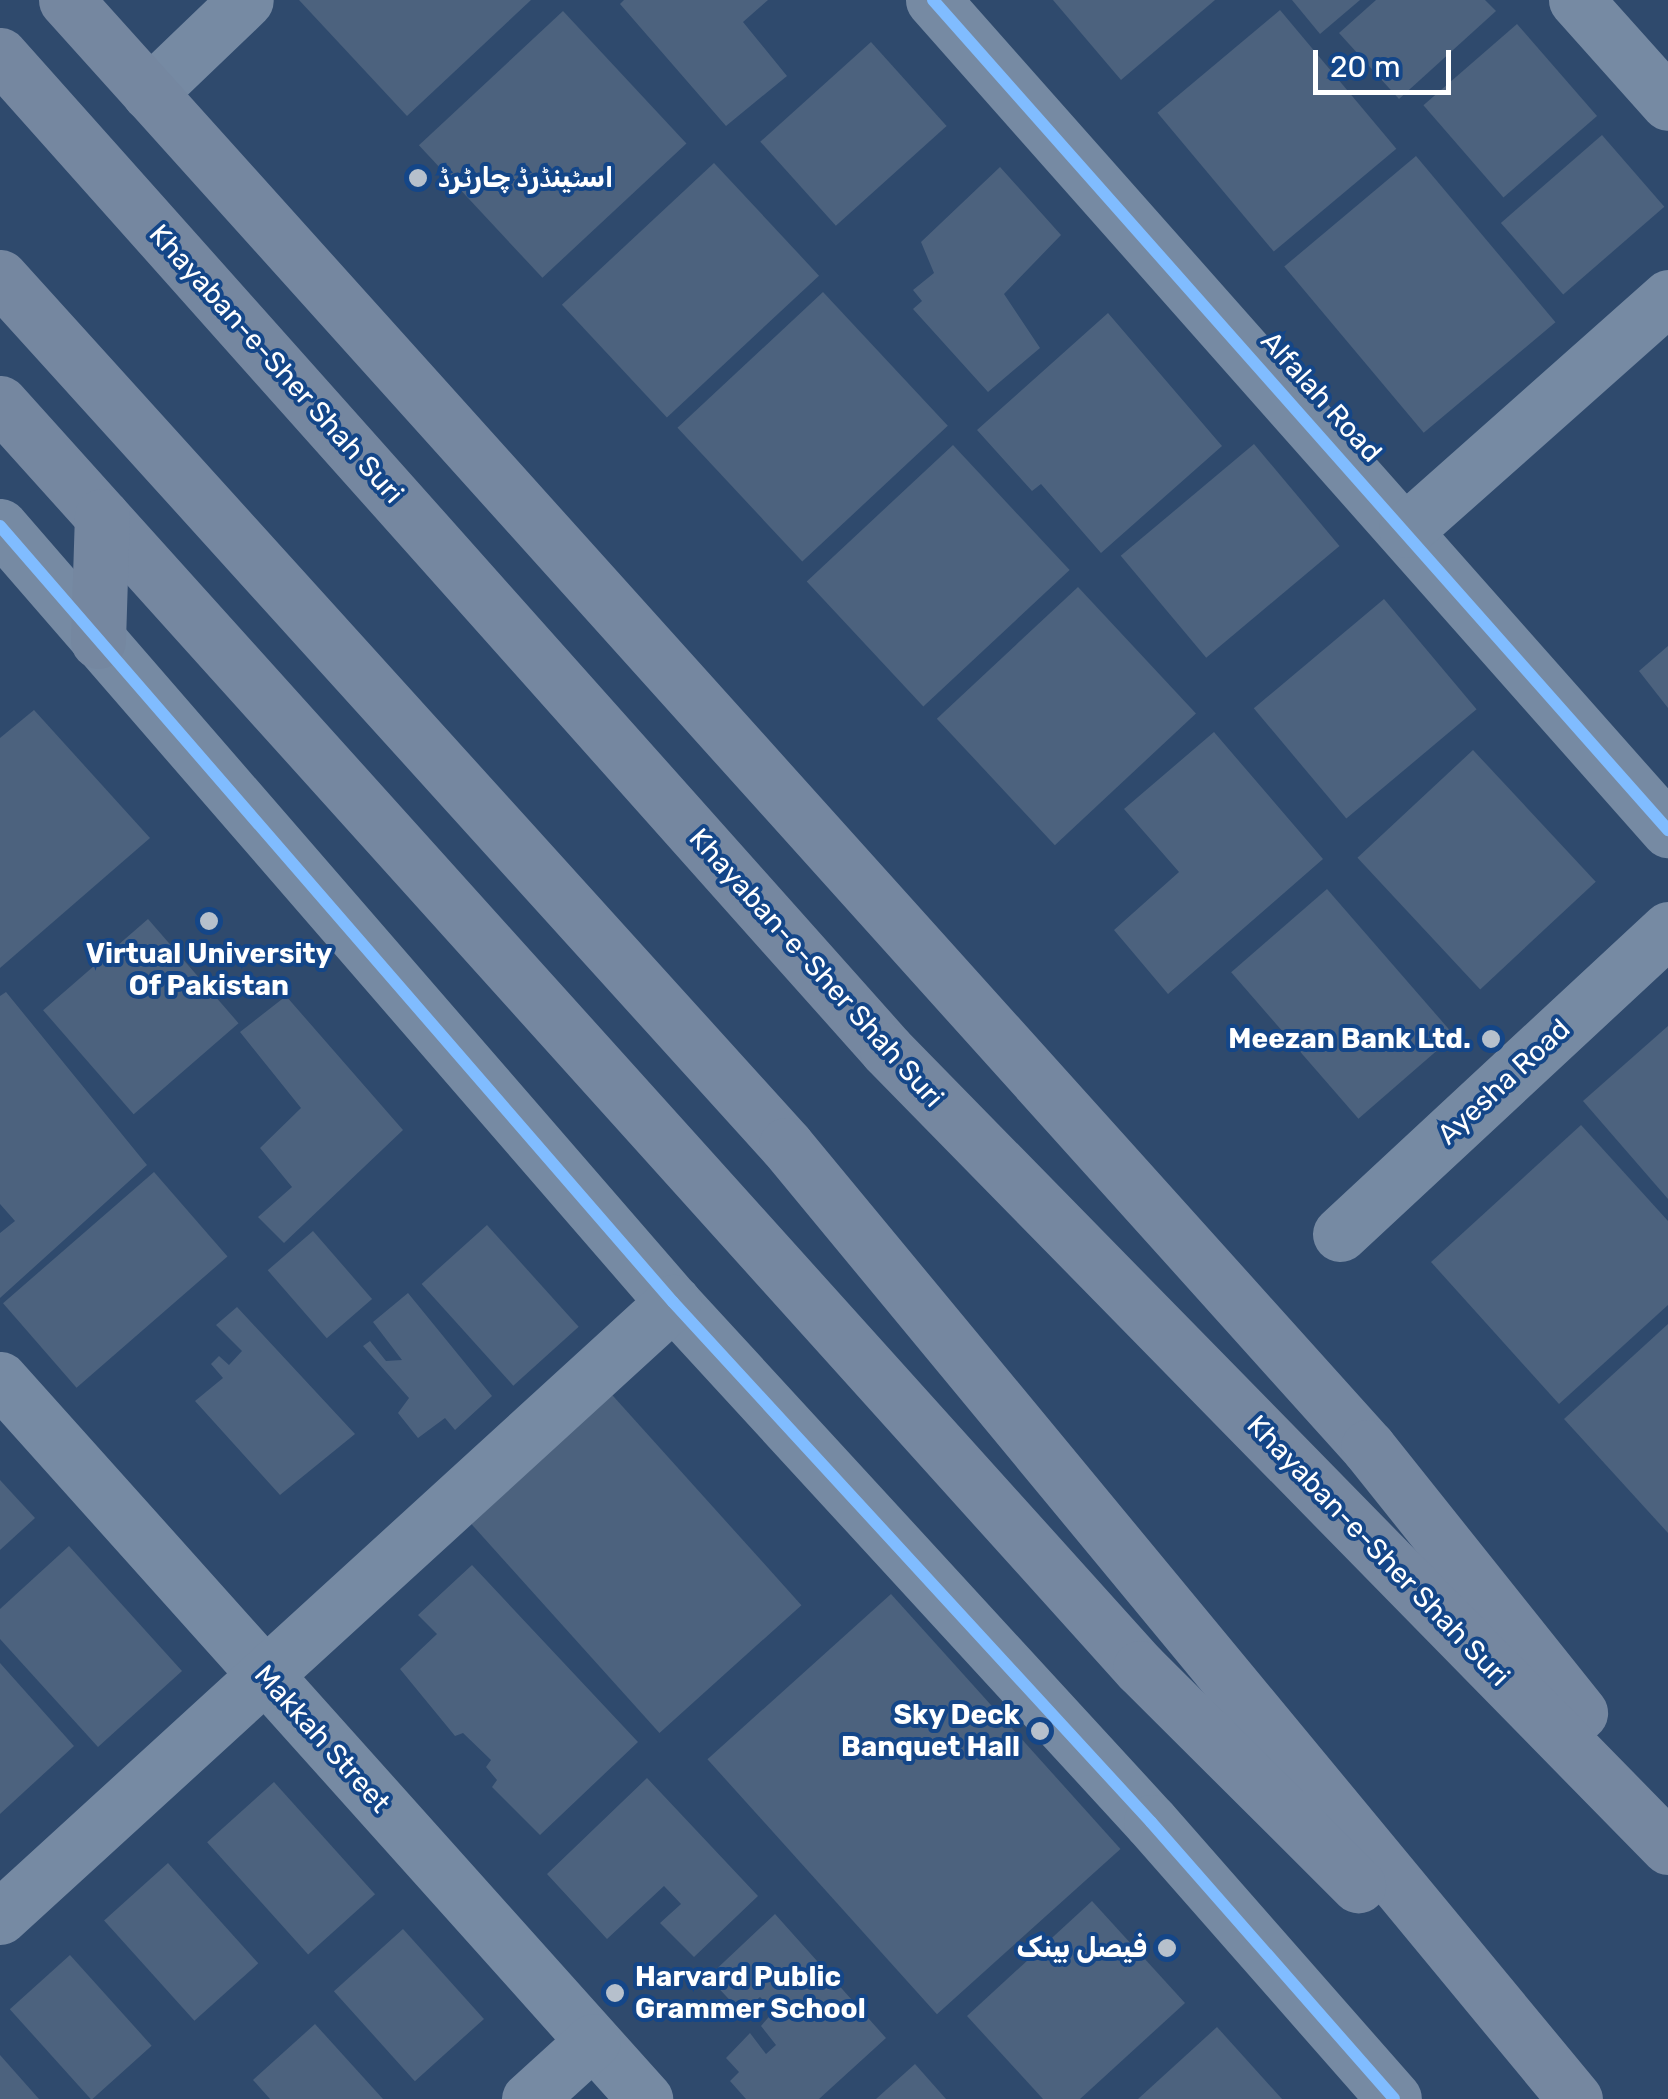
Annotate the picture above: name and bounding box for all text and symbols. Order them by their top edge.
scale bar [1318,30,1456,92]
text: 20 m [1330,49,1401,85]
place label: اسٹینڈرڈ چارٹرڈ [438,161,614,195]
marker: اسٹینڈرڈ چارٹرڈ [407,167,429,189]
street label: Khayaban-e-Sher Shah Suri [142,218,410,510]
street label: Alfalah Road [1254,325,1388,469]
street label: Khayaban-e-Sher Shah Suri [682,822,950,1114]
marker: Virtual University Of Pakistan [198,910,220,932]
place label: Virtual University Of Pakistan [86,937,332,1003]
street label: Ayesha Road [1431,1012,1577,1152]
place label: Meezan Bank Ltd. [1228,1022,1471,1056]
marker: Meezan Bank Ltd. [1480,1028,1502,1050]
street label: Khayaban-e-Sher Shah Suri [1240,1408,1516,1694]
street label: Makkah Street [247,1658,397,1820]
place label: Sky Deck Banquet Hall [841,1698,1020,1764]
marker: Sky Deck Banquet Hall [1029,1720,1051,1742]
place label: فیصل بینک [1016,1931,1147,1965]
marker: فیصل بینک [1156,1937,1178,1959]
place label: Harvard Public Grammer School [635,1960,866,2026]
marker: Harvard Public Grammer School [604,1982,626,2004]

